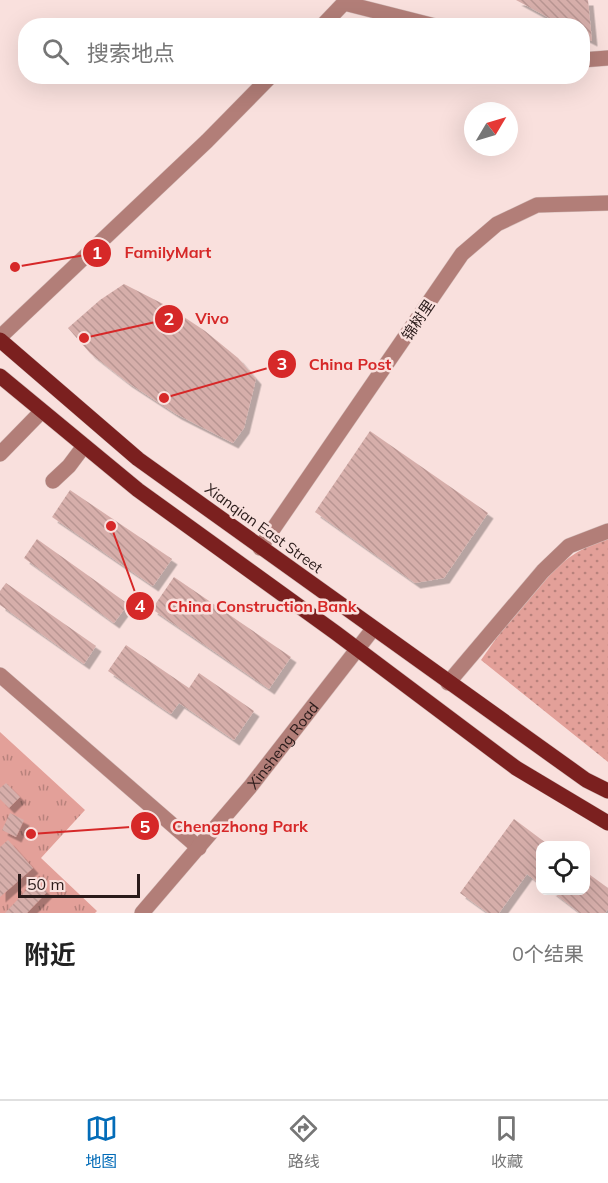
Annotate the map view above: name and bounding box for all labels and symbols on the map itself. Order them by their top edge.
north arrow [464,102,518,156]
callout: FamilyMart [82,236,223,270]
text: 1 [92,241,102,264]
text: FamilyMart [125,242,211,262]
street label: 锦树里 [398,296,438,344]
callout: Vivo [154,302,241,336]
text: 2 [164,307,174,330]
text: Vivo [194,308,229,328]
callout: China Post [267,347,403,381]
text: 3 [277,352,287,375]
text: China Post [309,354,391,374]
street label: Xianqian East Street [201,479,327,577]
callout: China Construction Bank [125,589,369,623]
text: 4 [135,594,146,617]
text: China Construction Bank [167,596,358,616]
street label: Xinsheng Road [243,698,322,792]
callout: Chengzhong Park [130,809,320,843]
text: 5 [140,815,151,838]
text: Chengzhong Park [172,816,309,836]
scale bar [18,871,140,898]

